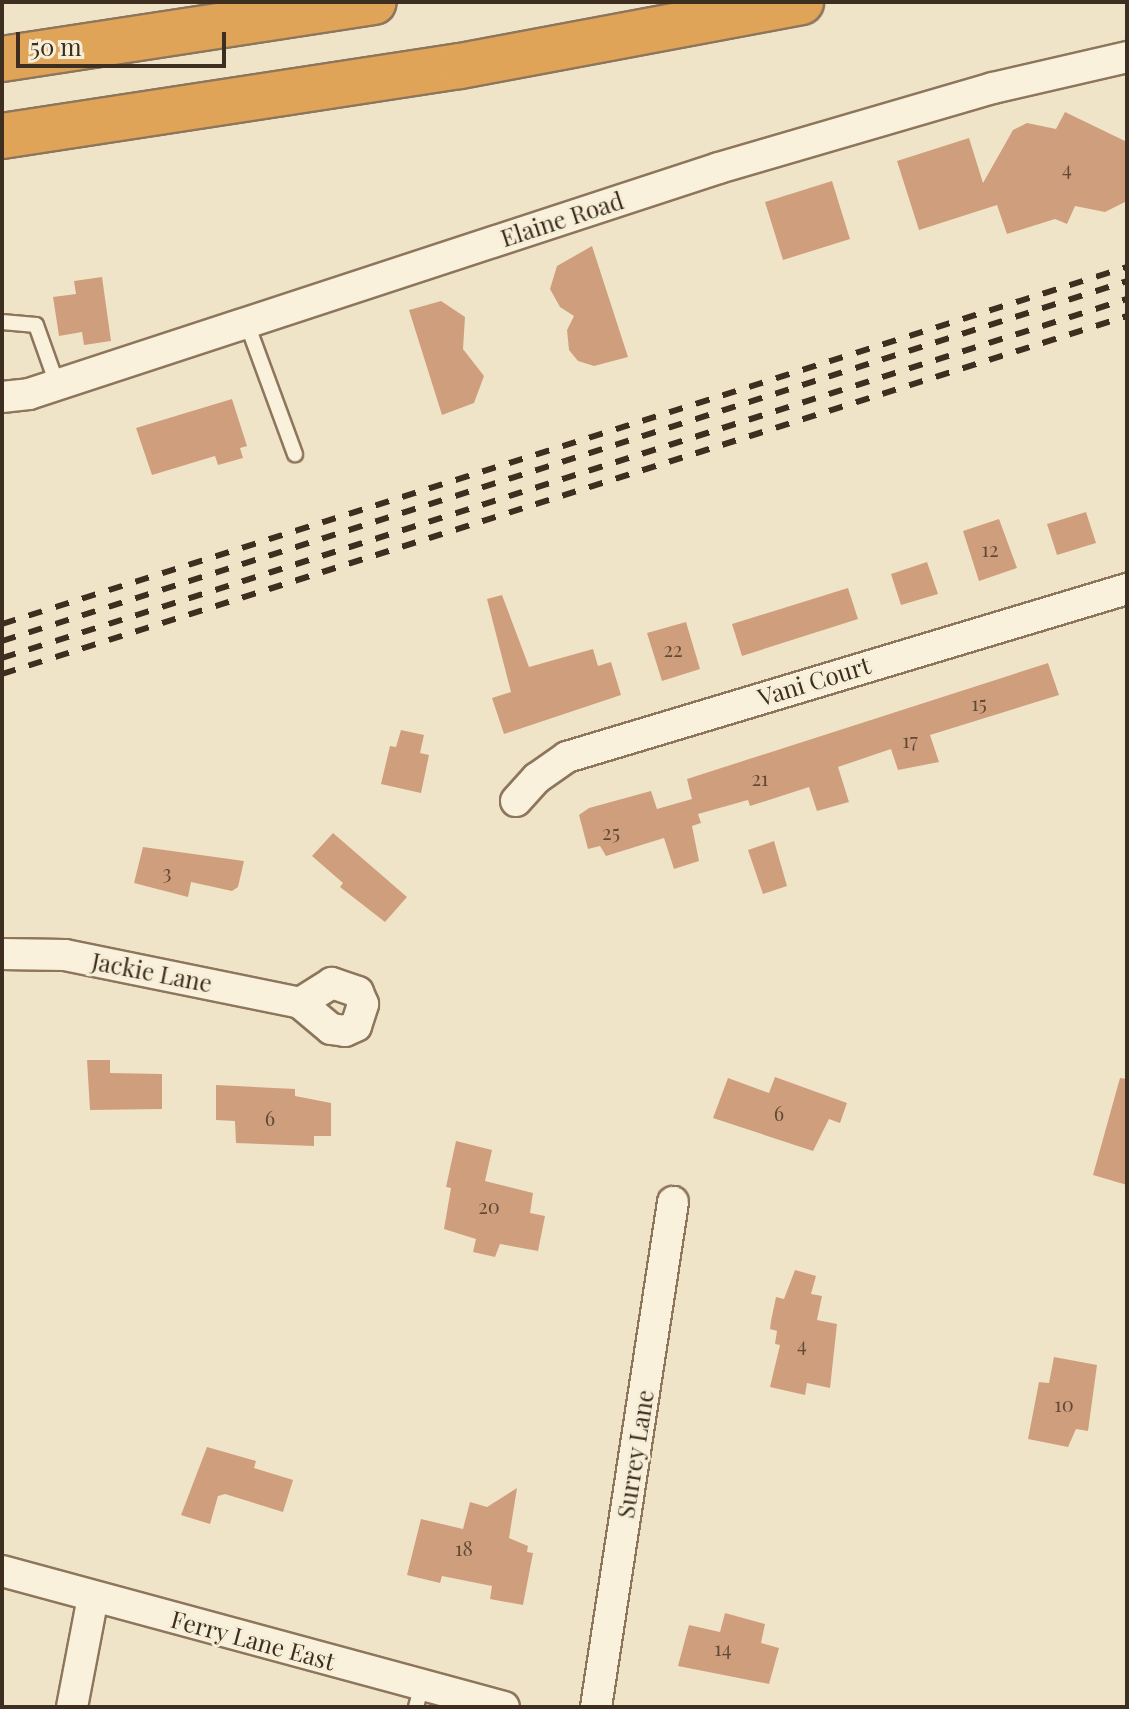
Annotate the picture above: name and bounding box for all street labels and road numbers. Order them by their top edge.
street label: Elaine Road [497,186,627,252]
street label: Vani Court [754,650,874,712]
street label: Jackie Lane [89,946,215,998]
street label: Surrey Lane [611,1387,659,1521]
street label: Ferry Lane East [168,1604,338,1676]

